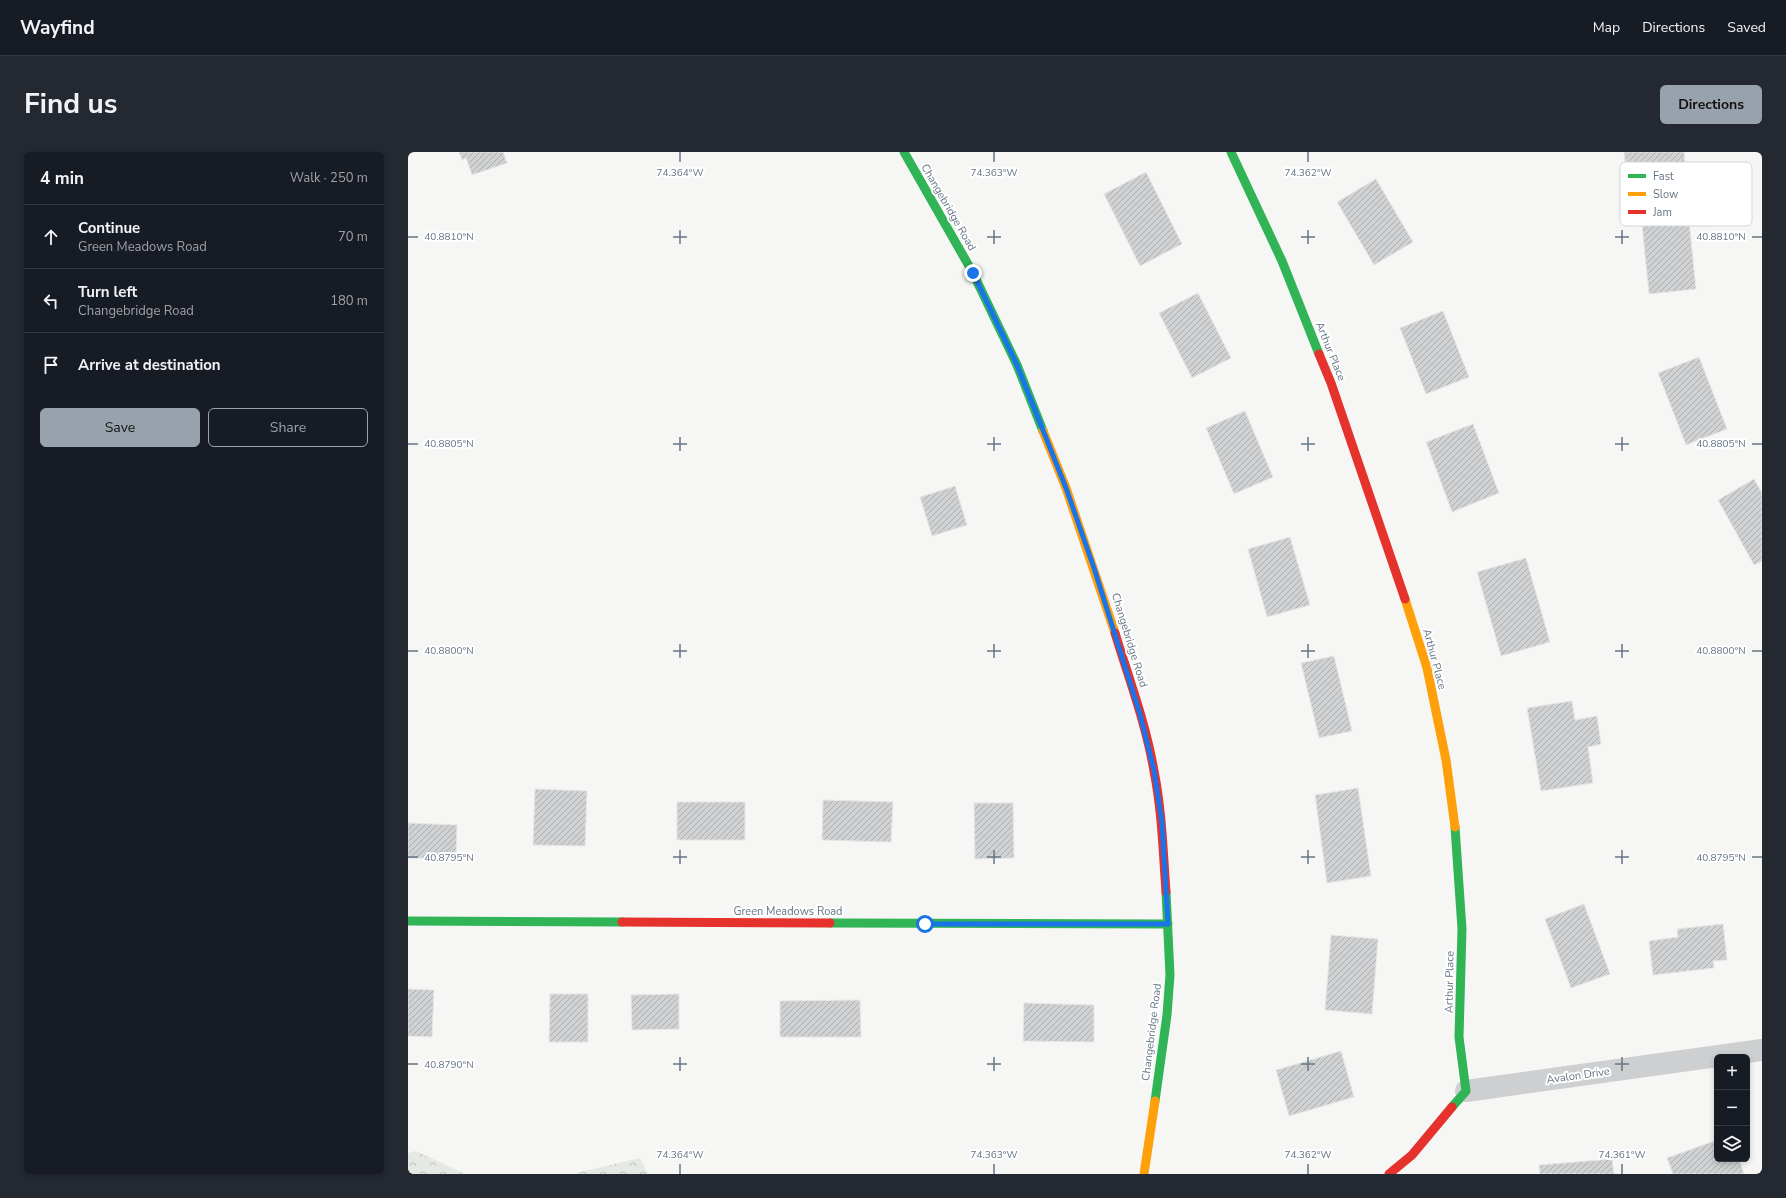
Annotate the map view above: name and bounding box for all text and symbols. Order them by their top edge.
text: Wayfind [20,15,95,41]
text: Map [1593,18,1620,37]
text: Directions [1642,18,1705,37]
text: Saved [1727,18,1766,37]
text: Find us [24,85,118,123]
button: Directions [1660,85,1762,124]
street label: Changebridge Road [918,161,980,253]
legend [1620,162,1752,226]
text: 74.364°W [656,166,704,180]
text: 74.363°W [970,166,1018,180]
text: 74.362°W [1284,166,1332,180]
text: 4 min [40,167,84,190]
text: Walk · 250 m [290,169,368,187]
text: Fast [1653,169,1674,184]
text: Slow [1653,187,1678,202]
text: Jam [1652,205,1672,220]
text: Continue [78,218,140,238]
icon: ahead [40,226,62,248]
text: 70 m [338,228,368,246]
text: 40.8810°N [424,230,474,244]
text: 40.8810°N [1696,230,1746,244]
text: Green Meadows Road [78,238,207,256]
route end [964,264,982,282]
text: Turn left [78,282,137,302]
icon: left [40,290,62,312]
text: 180 m [330,292,368,310]
text: Changebridge Road [78,302,194,320]
street label: Arthur Place [1312,320,1349,383]
icon: arrive [40,354,62,376]
text: Arrive at destination [78,355,221,375]
button: Save [40,408,200,447]
button: Share [208,408,368,447]
text: 40.8805°N [424,437,474,451]
text: 40.8805°N [1696,437,1746,451]
street label: Changebridge Road [1108,591,1151,689]
street label: Arthur Place [1419,627,1450,691]
text: 40.8800°N [424,644,474,658]
text: 40.8800°N [1696,644,1746,658]
text: 40.8795°N [424,851,474,865]
text: 40.8795°N [1696,851,1746,865]
street label: Green Meadows Road [733,904,843,919]
route start [916,915,934,933]
street label: Arthur Place [1441,951,1458,1013]
street label: Changebridge Road [1138,982,1165,1082]
map controls [1714,1054,1750,1162]
button: + [1714,1054,1750,1090]
text: 40.8790°N [424,1058,474,1072]
street label: Avalon Drive [1546,1064,1611,1087]
button: − [1714,1090,1750,1126]
button: layers [1714,1126,1750,1162]
text: 74.364°W [656,1148,704,1162]
text: 74.363°W [970,1148,1018,1162]
text: 74.362°W [1284,1148,1332,1162]
text: 74.361°W [1598,1148,1646,1162]

